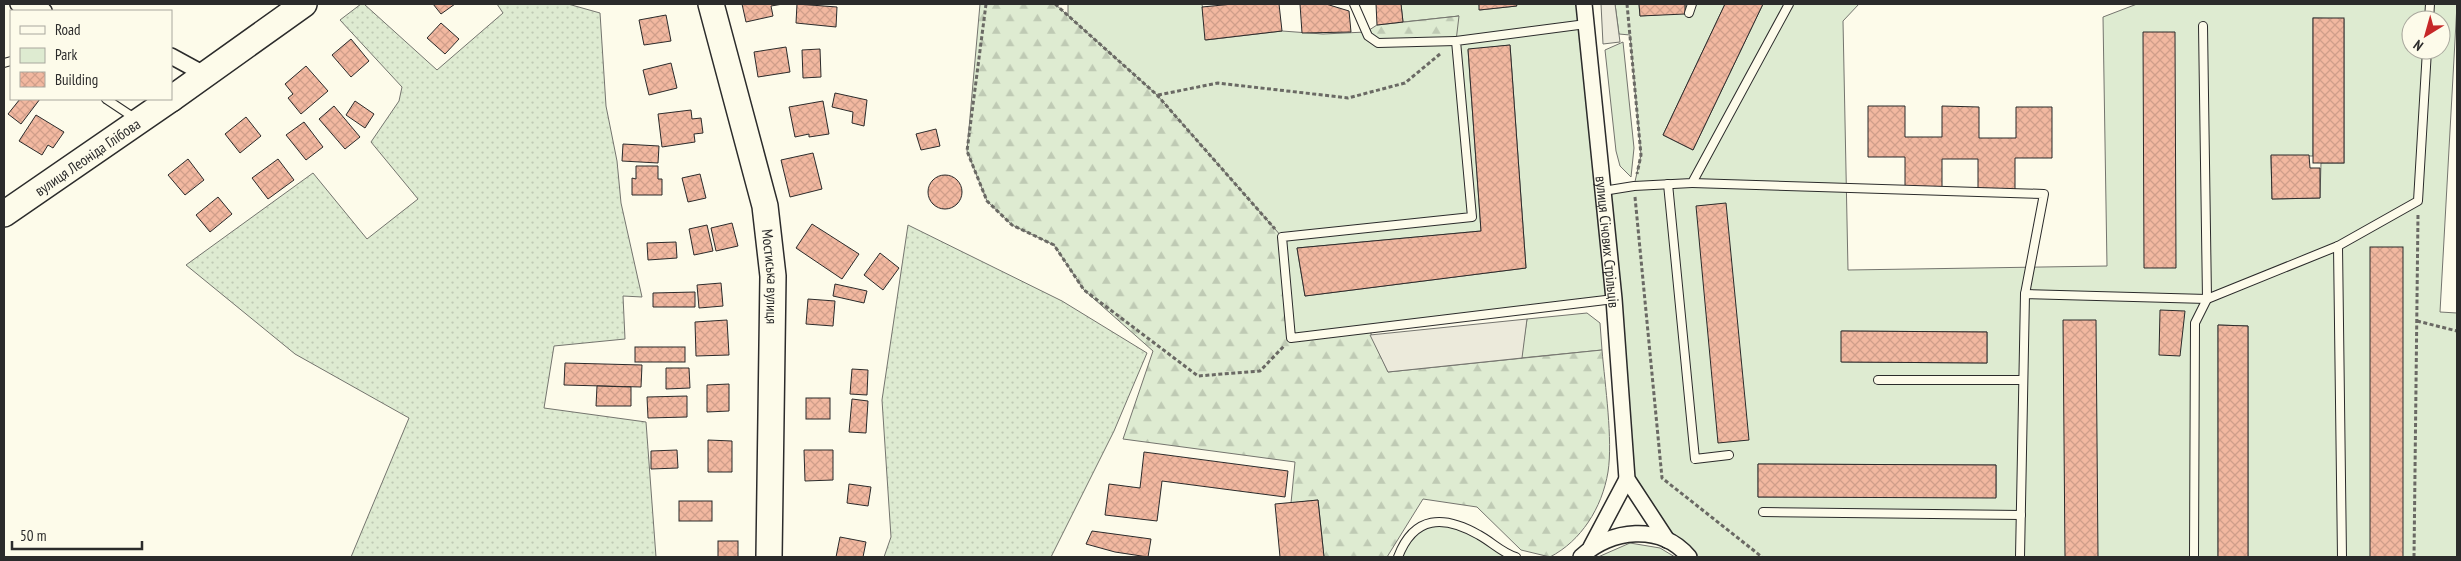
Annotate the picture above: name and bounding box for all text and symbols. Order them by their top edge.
legend [10,10,172,100]
north arrow [2401,10,2451,60]
text: Road [55,20,81,39]
text: N [2410,36,2427,55]
text: Park [55,45,77,64]
text: Building [55,70,98,89]
street label: вулиця Леоніда Глібова [31,114,144,200]
street label: вулиця Січових Стрільців [1592,175,1624,308]
street label: Мостиська вулиця [758,228,783,324]
scale bar [12,518,142,550]
text: 50 m [20,526,46,545]

